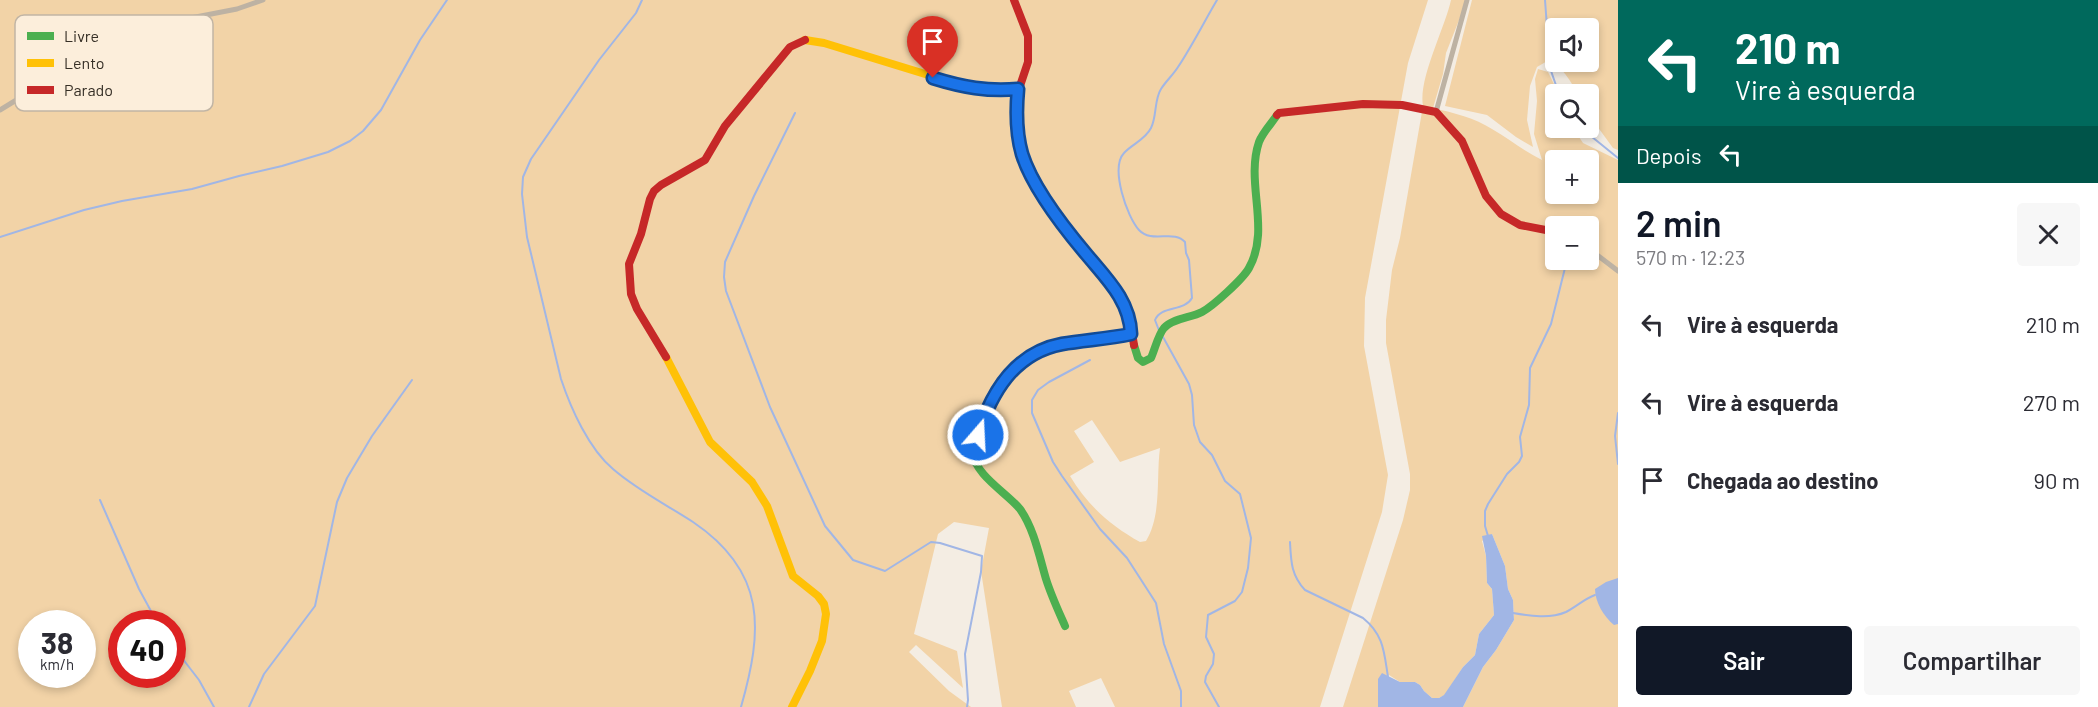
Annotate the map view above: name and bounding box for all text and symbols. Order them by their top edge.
legend [15,15,213,111]
pin [907,16,958,78]
map controls [1545,18,1599,270]
button: sound [1545,18,1599,72]
text: 210 m [1735,22,1841,72]
icon: left [1636,24,1714,102]
icon: arrive [916,25,949,58]
text: Livre [64,26,99,45]
text: Lento [64,53,105,72]
text: Vire à esquerda [1735,73,1916,105]
text: Parado [64,80,113,99]
button: search [1545,84,1599,138]
icon: left [1714,138,1747,171]
text: Depois [1636,142,1702,168]
button: + [1545,150,1599,204]
text: 2 min [1636,201,1722,244]
button: close [2017,203,2080,266]
button: − [1545,216,1599,270]
text: 570 m · 12:23 [1636,245,1745,269]
icon: left [1636,308,1669,341]
text: Vire à esquerda [1687,311,1838,337]
text: 210 m [2026,311,2080,337]
icon: left [1636,386,1669,419]
text: Vire à esquerda [1687,389,1838,415]
text: 270 m [2023,389,2080,415]
position arrow [946,403,1010,467]
icon: arrive [1636,464,1669,497]
text: Chegada ao destino [1687,467,1878,493]
text: 90 m [2034,467,2080,493]
speed limit sign: 40 [108,610,186,688]
text: 38 [41,624,73,660]
button: Sair [1636,626,1852,695]
button: Compartilhar [1864,626,2080,695]
text: km/h [40,655,74,673]

